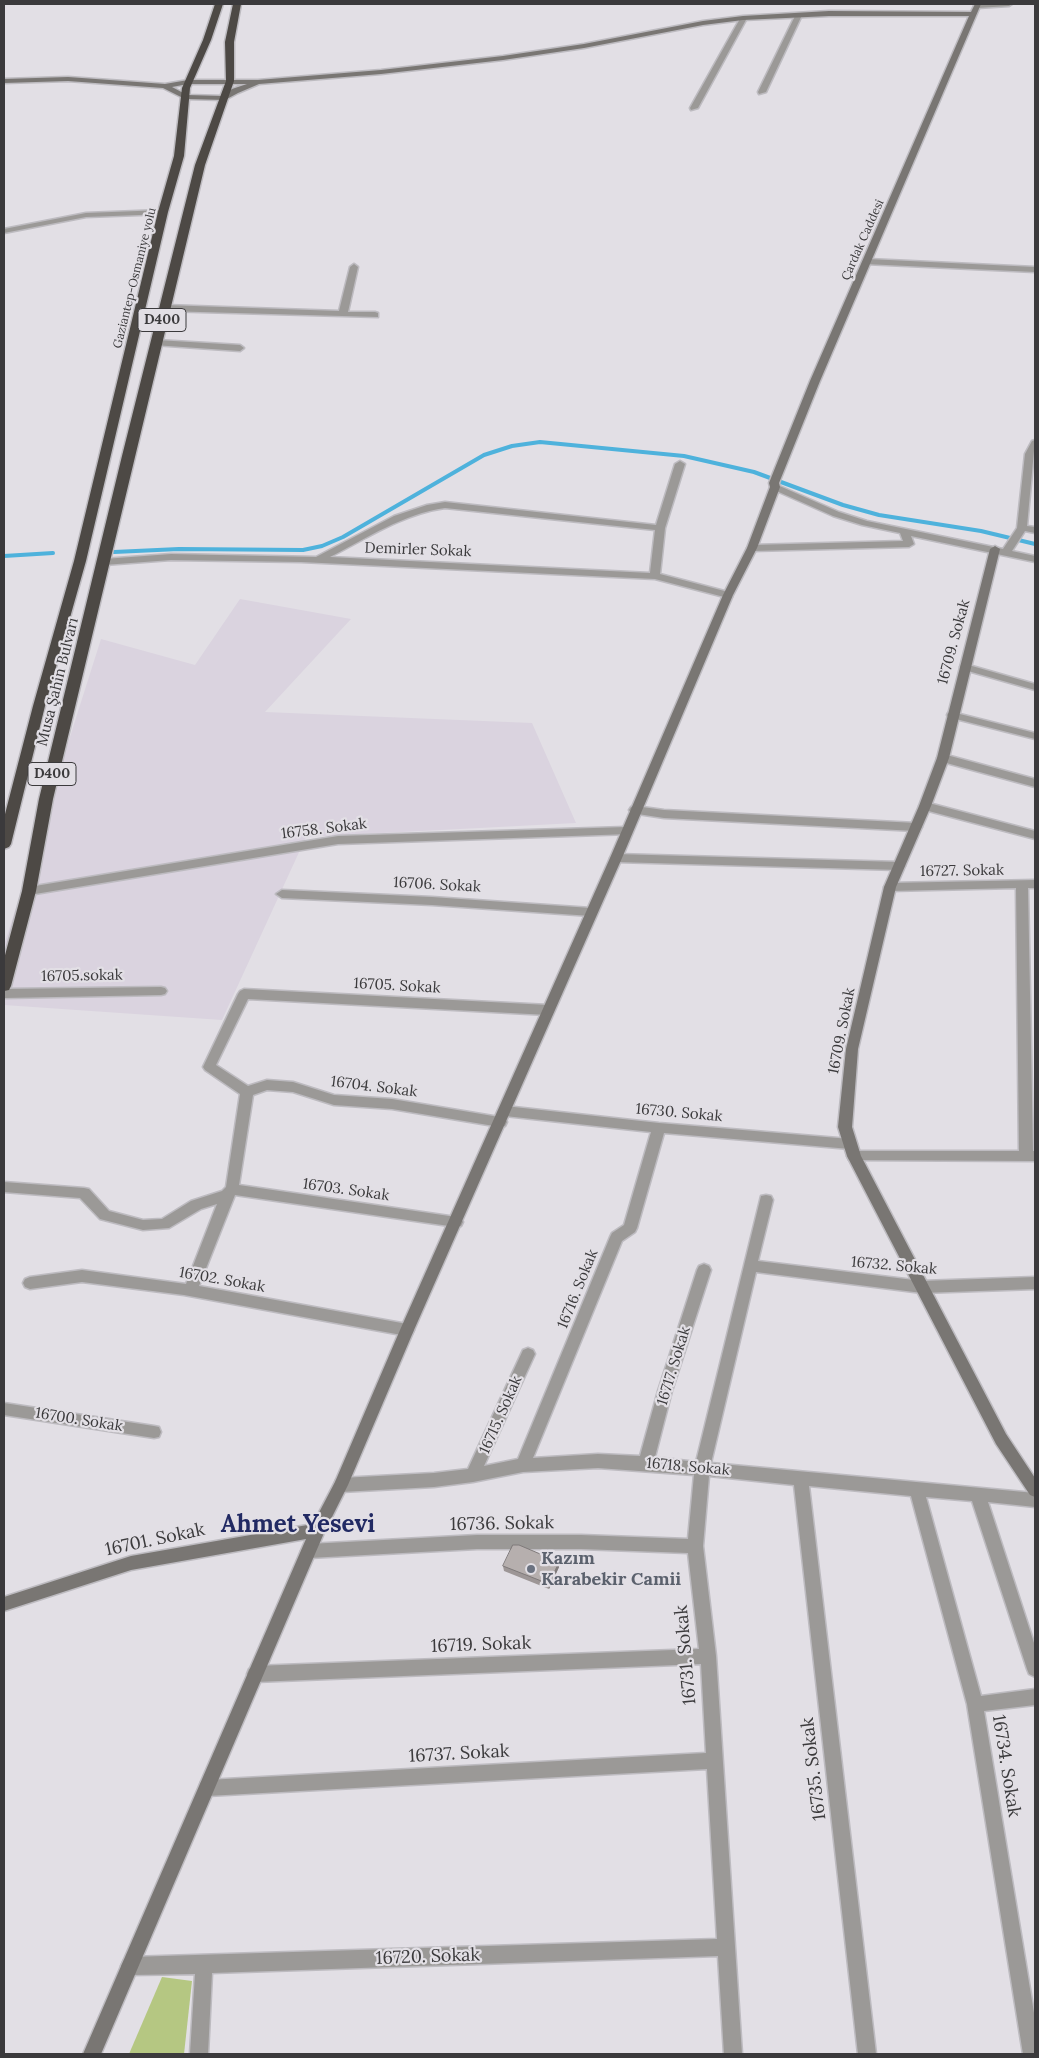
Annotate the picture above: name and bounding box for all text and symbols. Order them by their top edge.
street label: Çardak Caddesi [839,197,887,283]
street label: Gaziantep-Osmaniye yolu [111,206,159,350]
road number: D400 [138,308,186,332]
street label: Demirler Sokak [364,539,472,561]
street label: 16709. Sokak [934,597,974,687]
street label: Musa Şahin Bulvarı [33,616,83,748]
road number: D400 [28,762,76,786]
street label: 16758. Sokak [280,815,368,843]
street label: 16727. Sokak [920,861,1004,881]
street label: 16706. Sokak [393,874,481,896]
street label: 16705.sokak [41,966,123,986]
street label: 16705. Sokak [353,975,441,997]
street label: 16709. Sokak [825,986,859,1076]
street label: 16704. Sokak [330,1073,418,1101]
street label: 16730. Sokak [635,1100,723,1126]
street label: 16703. Sokak [301,1175,391,1205]
street label: 16716. Sokak [554,1247,602,1331]
street label: 16732. Sokak [850,1253,938,1279]
street label: 16702. Sokak [178,1264,266,1296]
street label: 16717. Sokak [653,1324,695,1408]
street label: 16715. Sokak [476,1373,526,1457]
street label: 16700. Sokak [34,1404,124,1436]
street label: 16718. Sokak [646,1454,730,1480]
district label: Ahmet Yesevi [221,1511,375,1539]
street label: 16736. Sokak [450,1512,554,1536]
street label: 16701. Sokak [103,1519,207,1561]
place label: Kazım Karabekir Camii [541,1548,681,1590]
marker: Kazım Karabekir Camii [525,1563,537,1575]
street label: 16731. Sokak [671,1604,701,1706]
street label: 16719. Sokak [430,1632,532,1658]
street label: 16734. Sokak [987,1713,1025,1819]
street label: 16735. Sokak [797,1716,831,1822]
street label: 16737. Sokak [408,1741,510,1767]
street label: 16720. Sokak [376,1944,480,1970]

